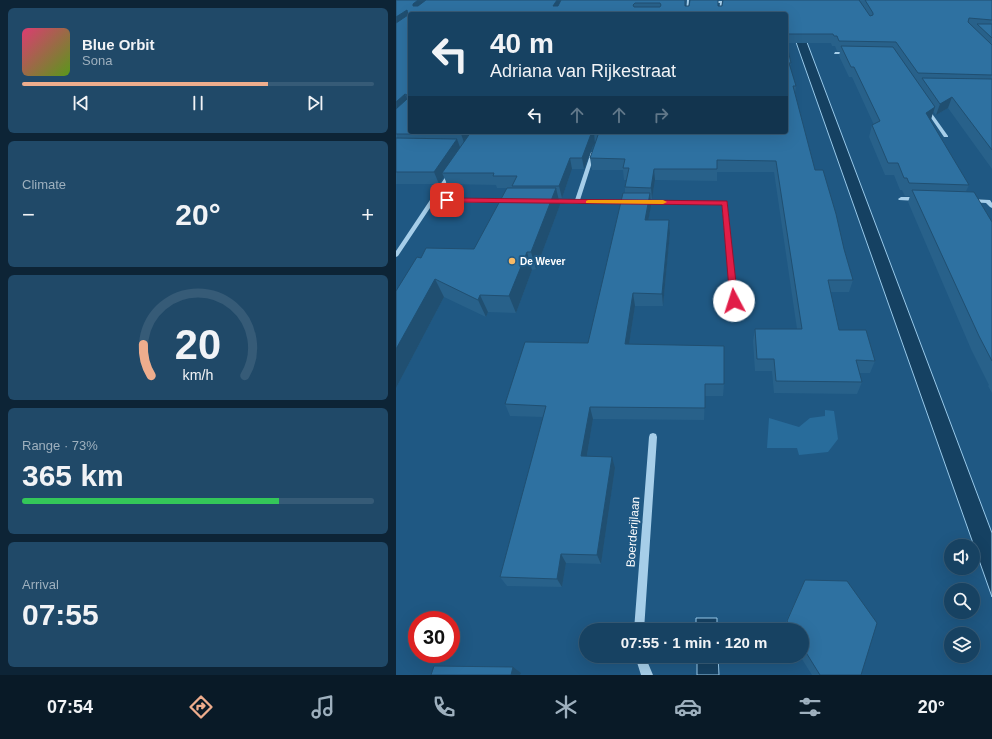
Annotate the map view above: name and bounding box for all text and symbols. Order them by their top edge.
icon: left [424,28,476,80]
text: 40 m [490,28,554,59]
text: Blue Orbit [82,36,155,53]
text: Sona [82,53,112,68]
text: Adriana van Rijkestraat [490,61,676,81]
icon: previous [70,92,92,114]
icon: pause [187,92,209,114]
icon: next [304,92,326,114]
icon: left [524,104,546,126]
icon: ahead [566,104,588,126]
icon: ahead [608,104,630,126]
icon: right [650,104,672,126]
text: Climate [22,177,66,192]
pin [430,183,464,217]
icon: arrive [436,189,458,211]
text: 20° [175,198,221,231]
text: − [22,202,35,227]
text: + [361,202,374,227]
marker: De Wever [507,256,517,266]
place label: De Wever [520,256,566,267]
position arrow [713,280,755,322]
text: 20 [175,320,221,367]
text: km/h [183,366,214,382]
text: Range · 73% [22,438,98,453]
text: 365 km [22,459,124,492]
street label: Boerderijlaan [624,496,642,568]
map controls [944,539,980,663]
button: sound [944,539,980,575]
text: Arrival [22,577,59,592]
button: search [944,583,980,619]
text: 07:55 [22,598,99,631]
speed limit sign: 30 [408,611,460,663]
button: layers [944,627,980,663]
text: 07:55 · 1 min · 120 m [621,634,767,651]
icon: directions [187,693,215,721]
icon: music [309,693,337,721]
icon: phone [430,693,458,721]
icon: climate [552,693,580,721]
icon: car [674,693,702,721]
icon: filters [796,693,824,721]
text: 07:54 [47,697,93,717]
text: 20° [918,697,945,717]

